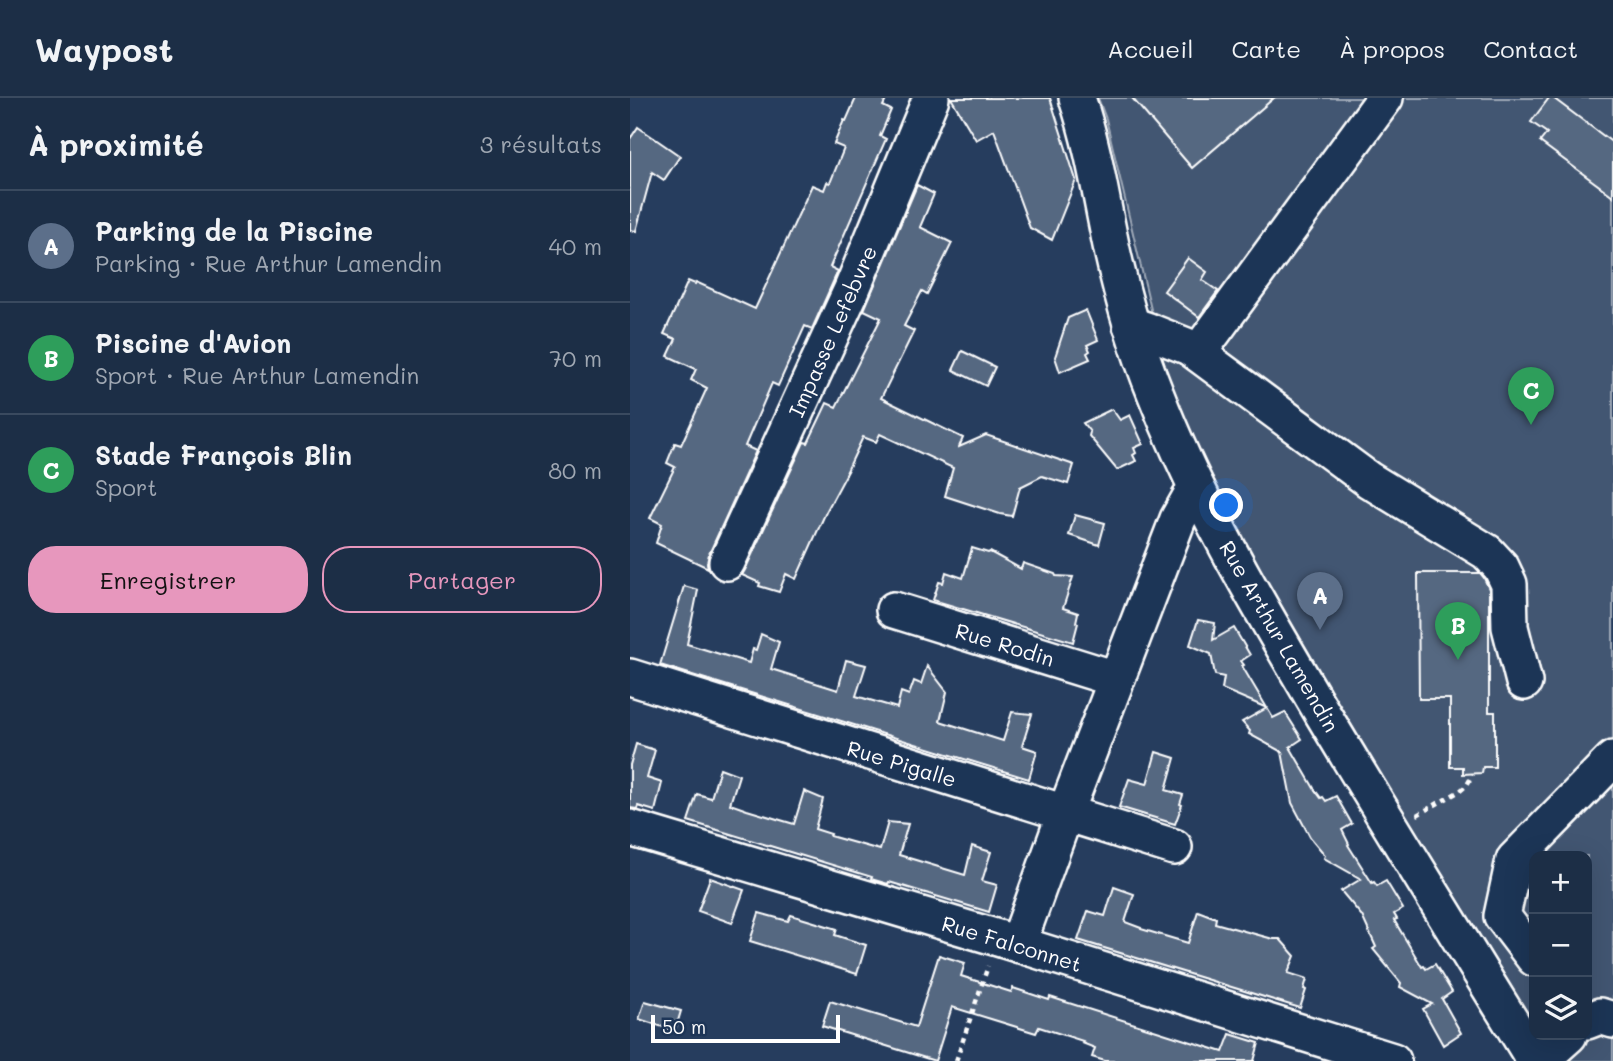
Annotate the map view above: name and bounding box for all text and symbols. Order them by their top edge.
text: Waypost [35,27,173,70]
text: Accueil [1107,33,1193,64]
text: Carte [1231,33,1301,64]
text: À propos [1339,33,1445,64]
text: Contact [1483,33,1578,64]
text: À proximité [28,124,204,164]
text: 3 résultats [480,129,602,159]
text: Parking de la Piscine [95,214,373,248]
text: A [43,231,59,261]
text: 40 m [549,231,602,261]
street label: Impasse Lefebvre [782,241,882,421]
text: Parking · Rue Arthur Lamendin [95,248,442,278]
text: Piscine d'Avion [95,326,291,360]
text: B [43,343,59,373]
text: 70 m [549,343,602,373]
text: Sport · Rue Arthur Lamendin [95,360,419,390]
pin: C [1508,367,1554,425]
text: Stade François Blin [95,438,352,472]
text: C [42,455,60,485]
text: 80 m [548,455,602,485]
text: Sport [95,472,157,502]
your location [1209,488,1243,522]
street label: Rue Arthur Lamendin [1215,536,1345,736]
button: Enregistrer [28,546,308,613]
button: Partager [322,546,602,613]
pin: A [1297,572,1343,630]
pin: B [1435,602,1481,660]
street label: Rue Rodin [952,616,1058,672]
street label: Rue Pigalle [844,734,960,792]
map controls [1529,851,1592,1040]
button: + [1529,851,1592,914]
street label: Rue Falconnet [939,909,1085,977]
button: − [1529,914,1592,977]
button: layers [1529,977,1592,1040]
scale bar [651,1012,840,1044]
text: 50 m [662,1014,706,1039]

